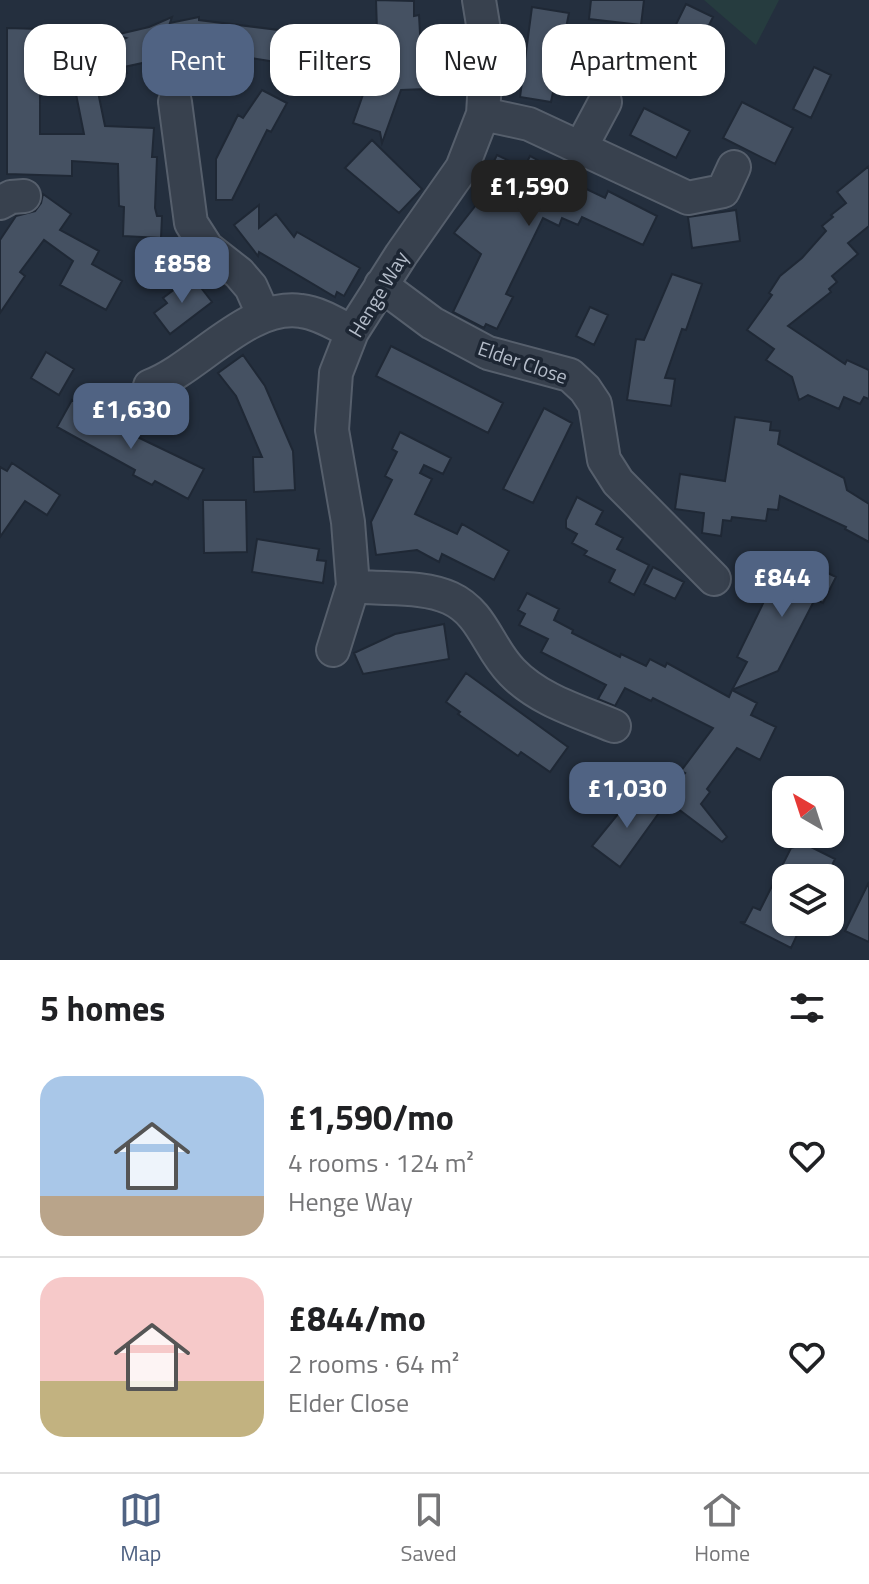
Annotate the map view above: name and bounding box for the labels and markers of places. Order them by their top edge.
pin: £1,590 [464,160,594,228]
pin: £858 [135,237,229,305]
pin: £1,630 [66,383,196,451]
pin: £844 [735,551,829,619]
pin: £1,030 [562,762,692,830]

